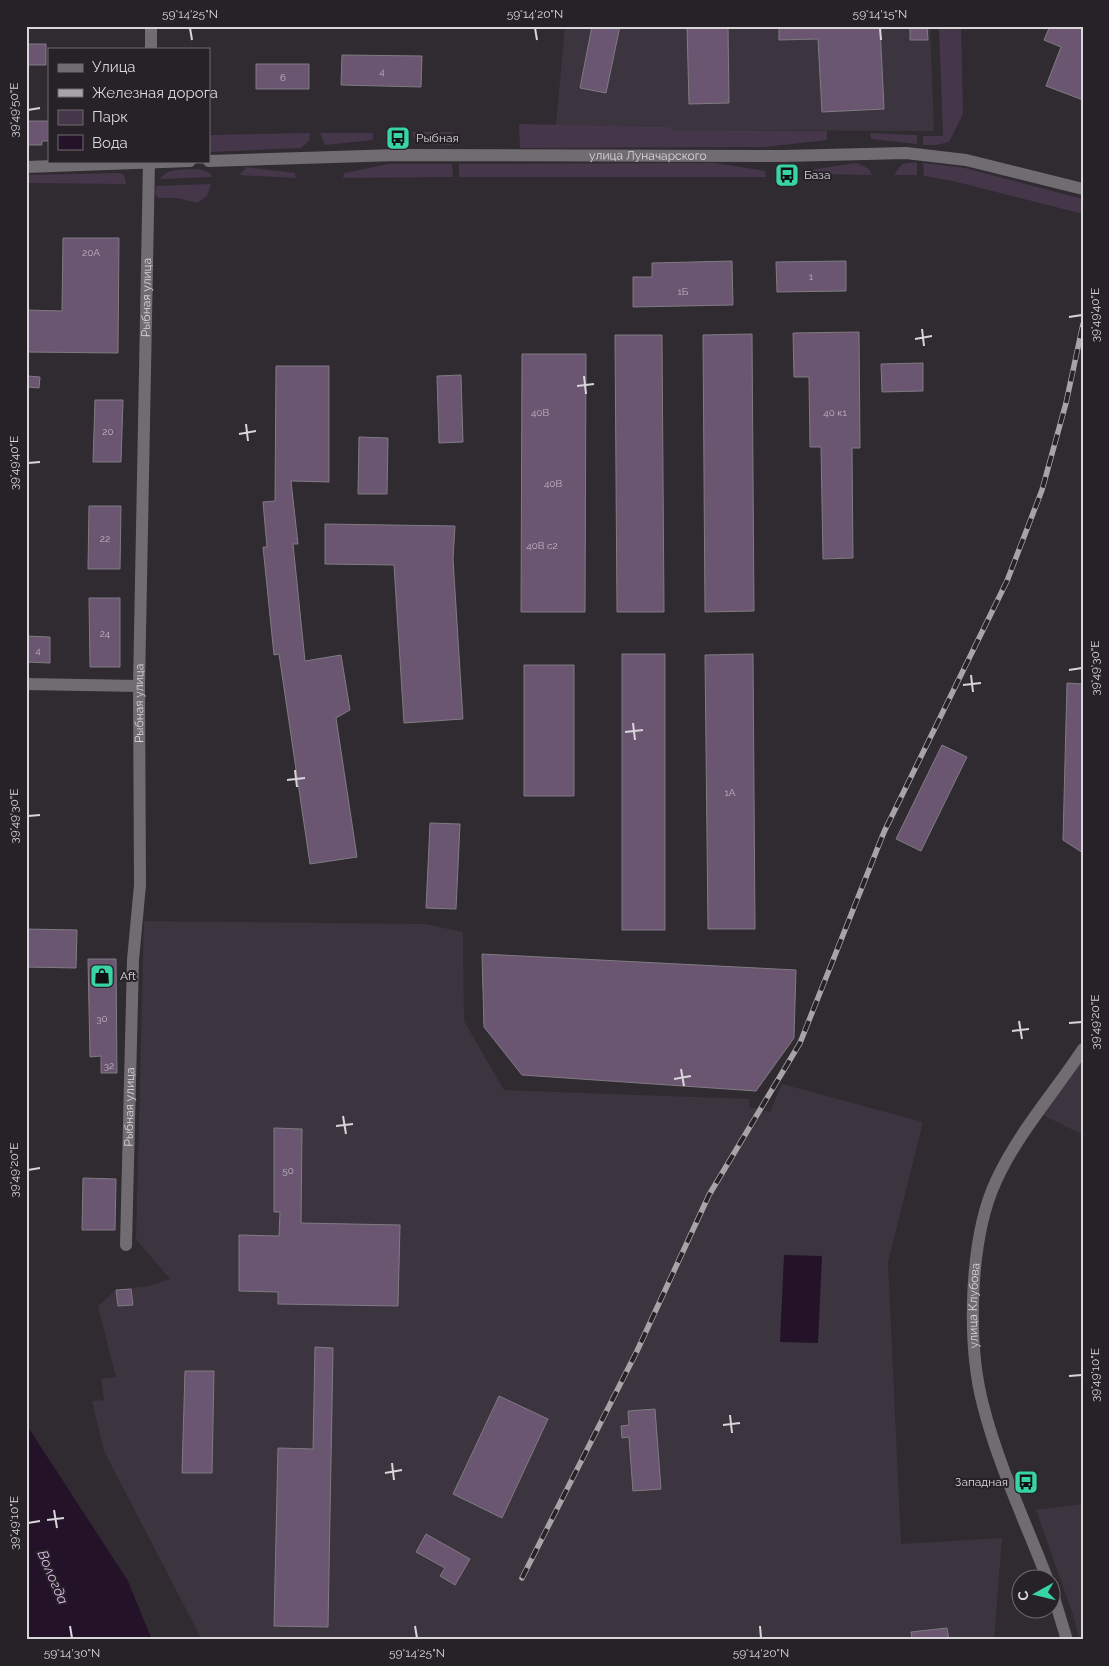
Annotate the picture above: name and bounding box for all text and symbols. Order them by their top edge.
text: 59°14'25"N [162,7,218,21]
text: 59°14'20"N [507,7,563,21]
text: 59°14'15"N [853,7,907,21]
legend [48,48,210,162]
text: Улица [92,58,136,76]
house number: 4 [379,66,385,77]
house number: 6 [280,72,286,83]
text: 39°49'50"E [7,82,21,138]
text: Железная дорога [92,84,218,102]
text: Парк [92,108,128,126]
bus stop icon: Рыбная [385,125,411,151]
place label: Рыбная [416,131,459,145]
text: Вода [92,134,128,152]
street label: улица Луначарского [589,148,707,163]
bus stop icon: База [774,162,800,188]
place label: База [804,168,830,182]
house number: 20А [82,247,100,258]
street label: Рыбная улица [139,258,154,337]
house number: 1 [809,271,814,282]
house number: 1Б [678,286,689,297]
text: 39°49'40"E [1088,288,1102,342]
house number: 40В [531,407,549,418]
house number: 40 к1 [823,407,848,418]
house number: 20 [102,426,114,437]
text: 39°49'40"E [7,436,21,490]
house number: 40В [544,478,562,489]
house number: 22 [100,533,110,544]
house number: 40В с2 [526,540,558,551]
house number: 24 [100,628,111,639]
text: 39°49'30"E [1088,640,1102,696]
house number: 4 [35,645,41,656]
street label: Рыбная улица [132,664,146,743]
house number: 1А [724,787,736,798]
text: 39°49'30"E [7,788,21,844]
shop icon: Aft [89,963,115,989]
place label: Aft [120,969,136,983]
text: 39°49'20"E [1088,994,1102,1050]
house number: 30 [96,1013,108,1024]
house number: 32 [104,1060,114,1071]
street label: Рыбная улица [121,1067,137,1147]
text: 39°49'20"E [7,1142,21,1198]
house number: 50 [282,1165,294,1176]
street label: улица Клубова [966,1262,983,1349]
text: 39°49'10"E [1088,1348,1102,1402]
bus stop icon: Западная [1013,1469,1039,1495]
place label: Западная [955,1475,1008,1489]
text: 39°49'10"E [7,1496,21,1550]
water label: Вологда [35,1548,71,1606]
north arrow [1012,1568,1062,1618]
text: С [1014,1590,1032,1602]
text: 59°14'30"N [44,1646,100,1660]
text: 59°14'25"N [389,1646,445,1660]
text: 59°14'20"N [733,1646,789,1660]

